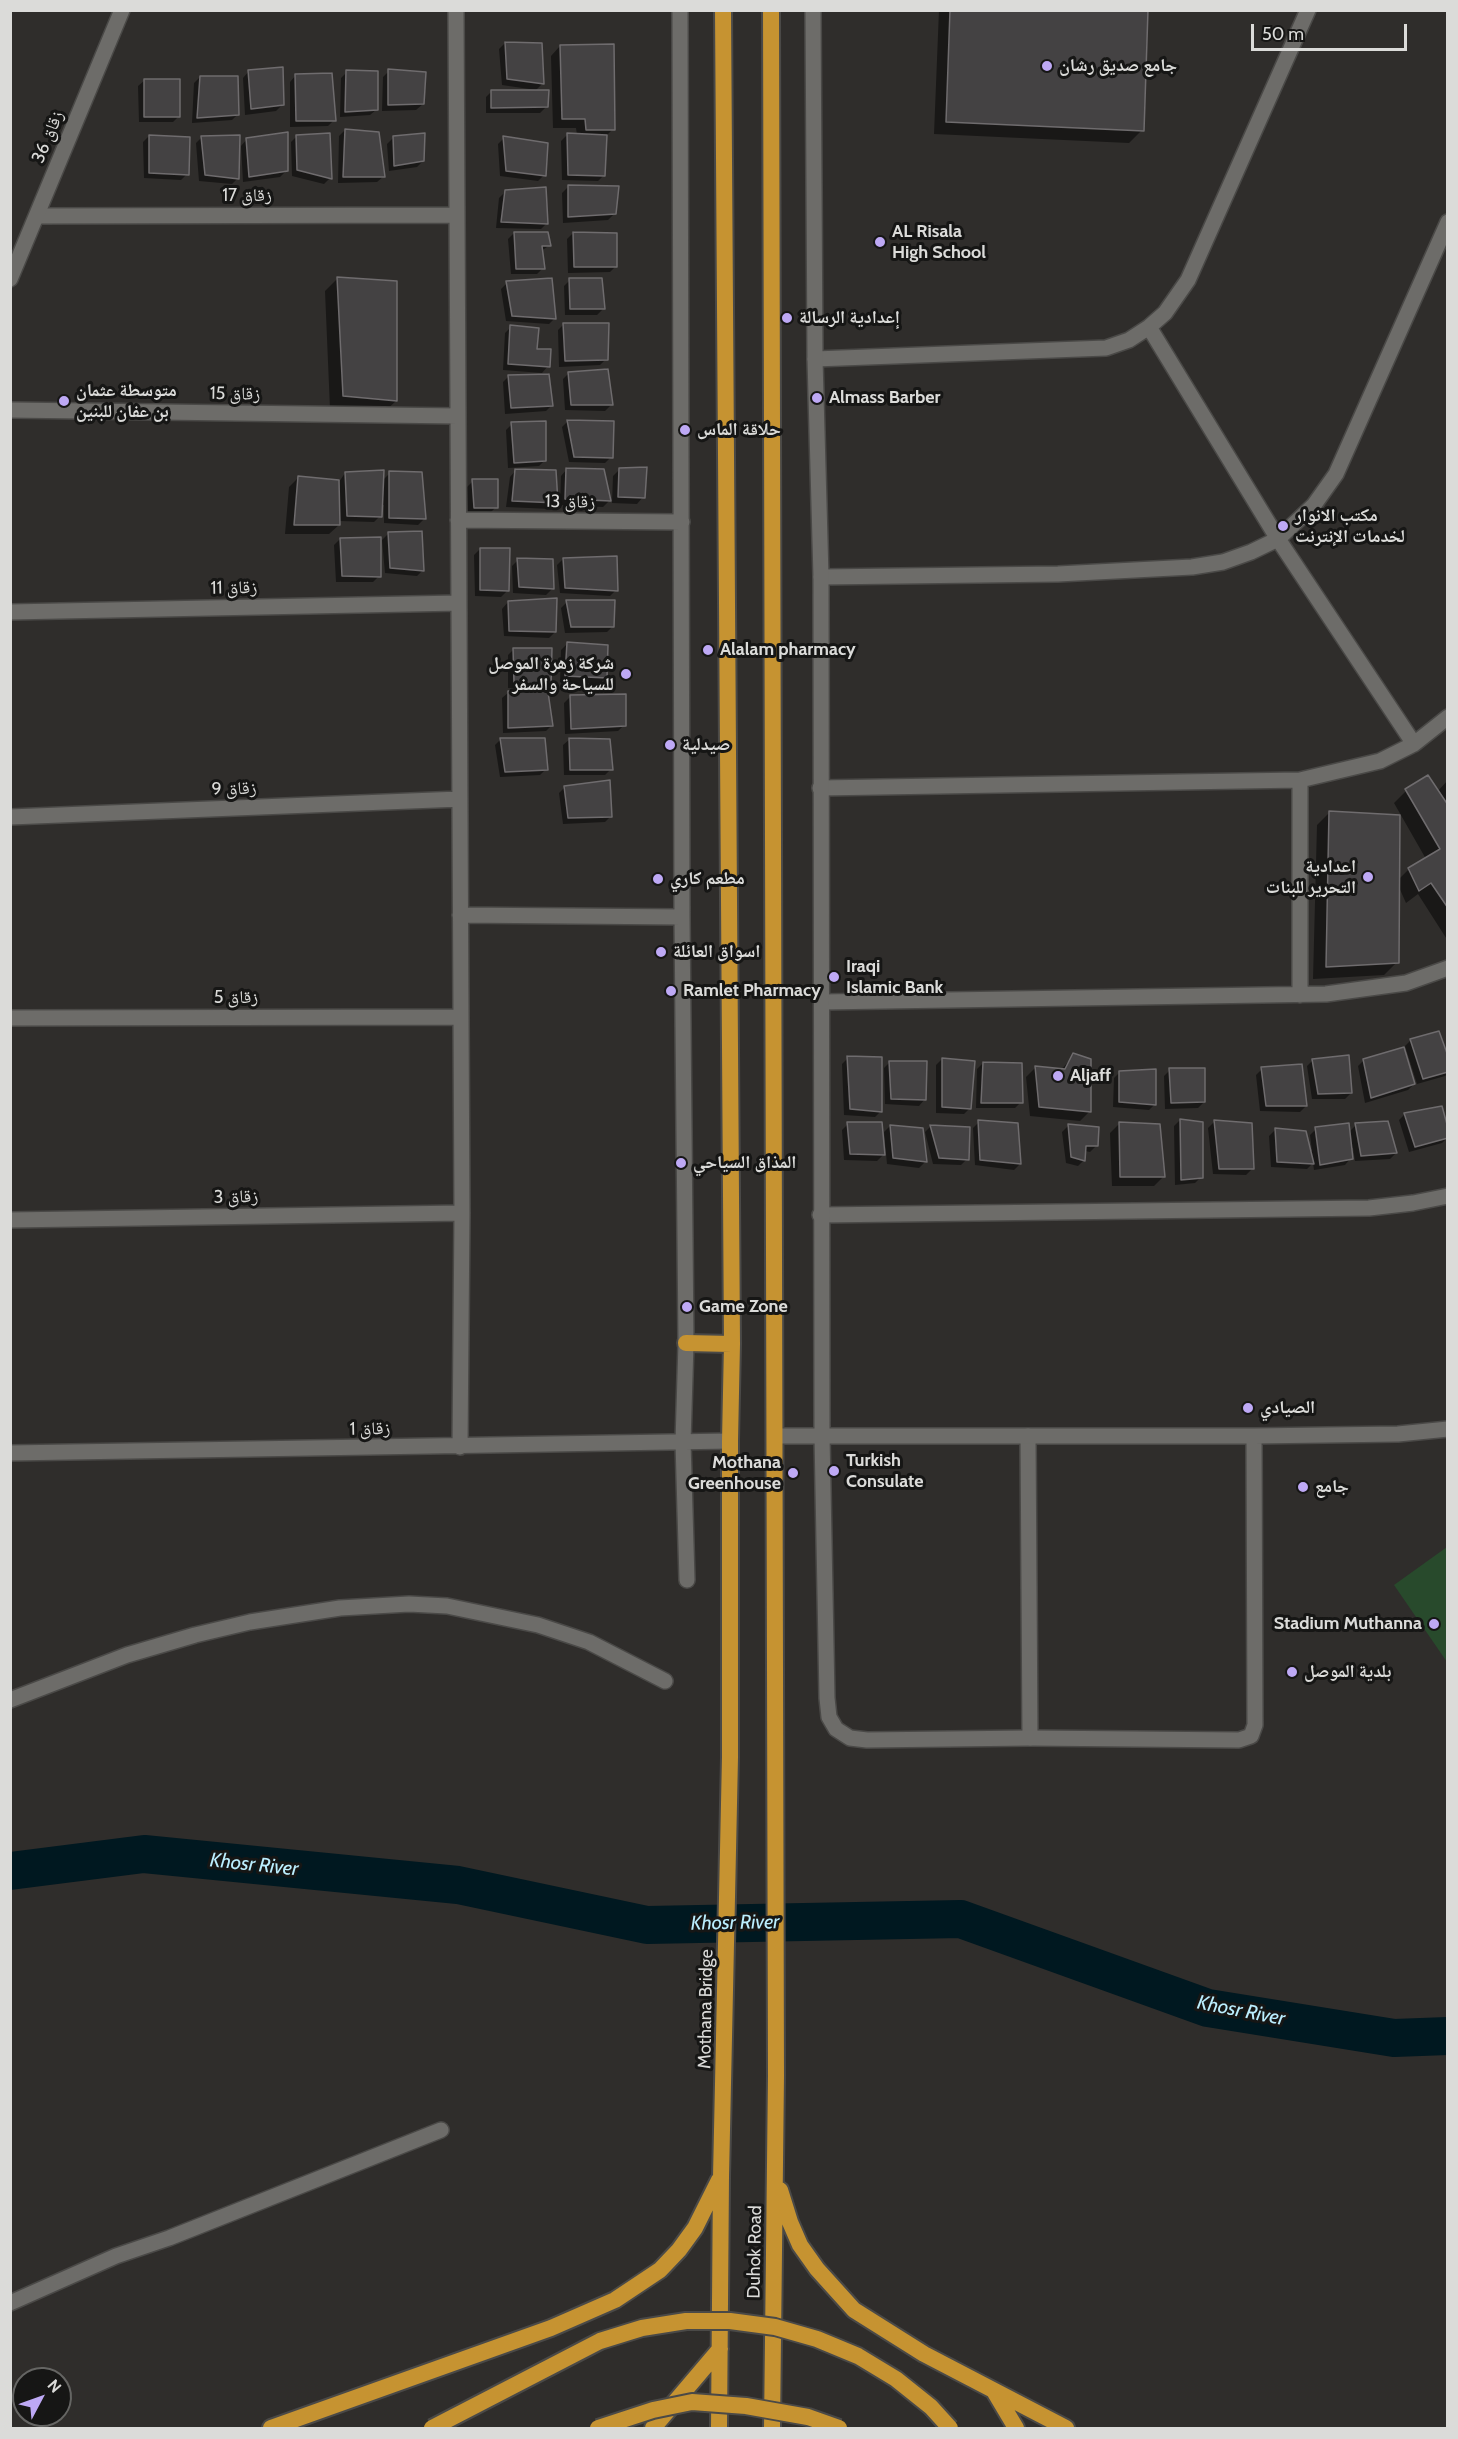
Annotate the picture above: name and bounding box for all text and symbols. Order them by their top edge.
scale bar [1254,12,1410,50]
text: 50 m [1262,23,1304,45]
place label: جامع صديق رشان [1059,55,1177,77]
marker: جامع صديق رشان [1040,59,1054,73]
street label: زقاق 36 [27,108,69,166]
street label: زقاق 17 [222,185,272,207]
place label: AL Risala High School [892,221,986,264]
marker: AL Risala High School [873,235,887,249]
place label: إعدادية الرسالة [799,307,900,329]
marker: إعدادية الرسالة [780,311,794,325]
place label: متوسطة عثمان بن عفان للبنين [76,380,177,422]
street label: زقاق 15 [210,383,260,405]
place label: Almass Barber [829,387,940,409]
marker: Almass Barber [810,391,824,405]
marker: متوسطة عثمان بن عفان للبنين [57,394,71,408]
place label: حلاقة الماس [697,419,781,441]
marker: حلاقة الماس [678,423,692,437]
street label: زقاق 13 [545,491,595,513]
place label: مكتب الانوار لخدمات الإنترنت [1295,505,1405,548]
marker: مكتب الانوار لخدمات الإنترنت [1276,519,1290,533]
street label: زقاق 11 [211,577,257,599]
place label: Alalam pharmacy [720,639,856,661]
marker: Alalam pharmacy [701,643,715,657]
place label: شركة زهرة الموصل للسياحة والسفر [488,653,614,696]
marker: شركة زهرة الموصل للسياحة والسفر [619,667,633,681]
place label: صيدلية [682,734,730,756]
marker: صيدلية [663,738,677,752]
street label: زقاق 9 [211,777,257,801]
place label: اعدادية التحرير للبنات [1266,856,1356,898]
place label: مطعم كاري [670,868,745,890]
marker: اعدادية التحرير للبنات [1361,870,1375,884]
marker: مطعم كاري [651,872,665,886]
place label: اسواق العائلة [673,941,760,963]
marker: اسواق العائلة [654,945,668,959]
place label: Iraqi Islamic Bank [846,956,943,998]
marker: Iraqi Islamic Bank [827,970,841,984]
place label: Ramlet Pharmacy [683,980,821,1002]
marker: Ramlet Pharmacy [664,984,678,998]
street label: زقاق 5 [214,987,258,1009]
place label: Aljaff [1070,1065,1111,1087]
marker: Aljaff [1051,1069,1065,1083]
place label: المذاق السياحي [693,1152,796,1174]
marker: المذاق السياحي [674,1156,688,1170]
street label: زقاق 3 [214,1186,258,1208]
place label: Game Zone [699,1296,788,1318]
marker: Game Zone [680,1300,694,1314]
place label: الصيادي [1260,1397,1315,1419]
marker: الصيادي [1241,1401,1255,1415]
street label: زقاق 1 [350,1418,390,1440]
place label: Turkish Consulate [846,1450,924,1492]
place label: Mothana Greenhouse [688,1452,781,1494]
marker: Turkish Consulate [827,1464,841,1478]
marker: Mothana Greenhouse [786,1466,800,1480]
place label: جامع [1315,1476,1349,1498]
marker: جامع [1296,1480,1310,1494]
place label: Stadium Muthanna [1274,1613,1422,1635]
marker: Stadium Muthanna [1427,1617,1441,1631]
place label: بلدية الموصل [1304,1661,1391,1683]
marker: بلدية الموصل [1285,1665,1299,1679]
water label: Khosr River [209,1848,299,1882]
water label: Khosr River [690,1910,780,1936]
street label: Mothana Bridge [694,1949,718,2069]
water label: Khosr River [1195,1991,1287,2031]
street label: Duhok Road [743,2205,767,2299]
north arrow [12,2367,72,2427]
text: N [44,2376,65,2397]

